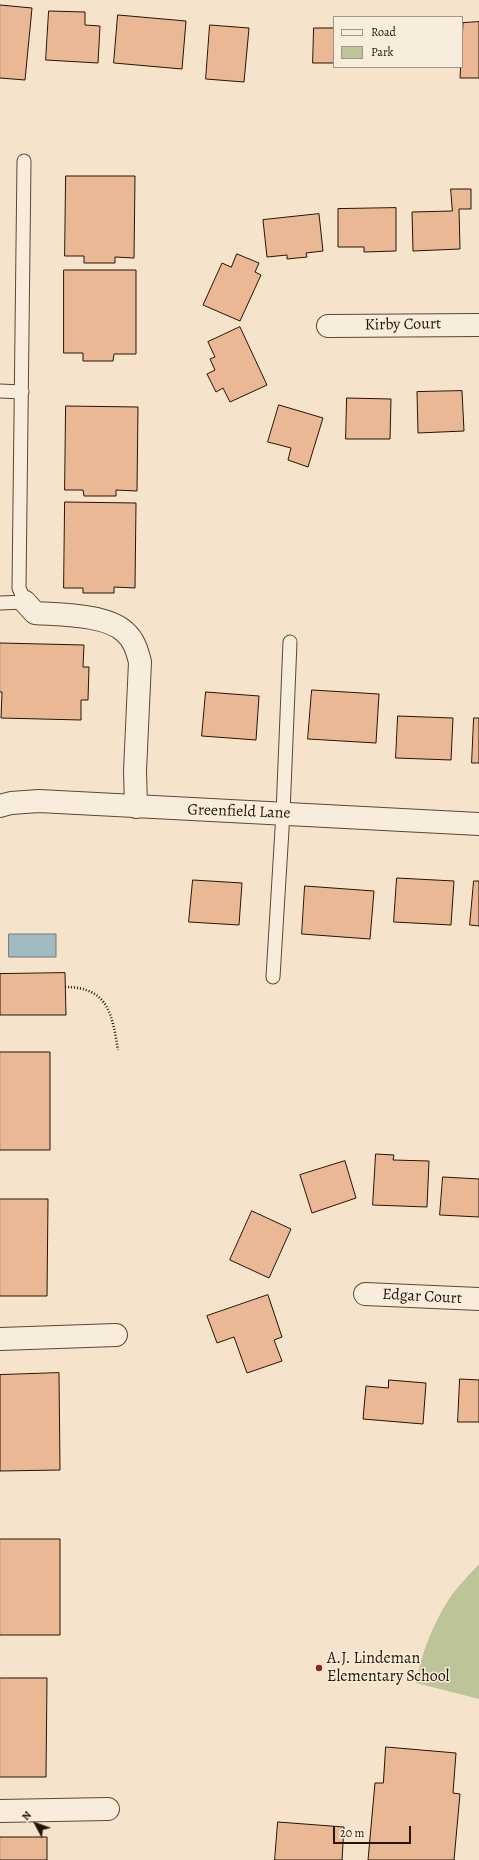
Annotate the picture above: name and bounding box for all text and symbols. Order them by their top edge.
legend [333,16,463,68]
text: Road [371,24,396,40]
text: Park [371,44,394,60]
street label: Kirby Court [365,315,441,335]
street label: Greenfield Lane [187,801,291,823]
street label: Edgar Court [382,1285,462,1309]
place label: A.J. Lindeman Elementary School [327,1649,450,1687]
marker: A.J. Lindeman Elementary School [314,1663,324,1673]
north arrow [16,1804,56,1844]
text: N [18,1808,35,1824]
scale bar [335,1818,413,1844]
text: 20 m [340,1825,364,1841]

